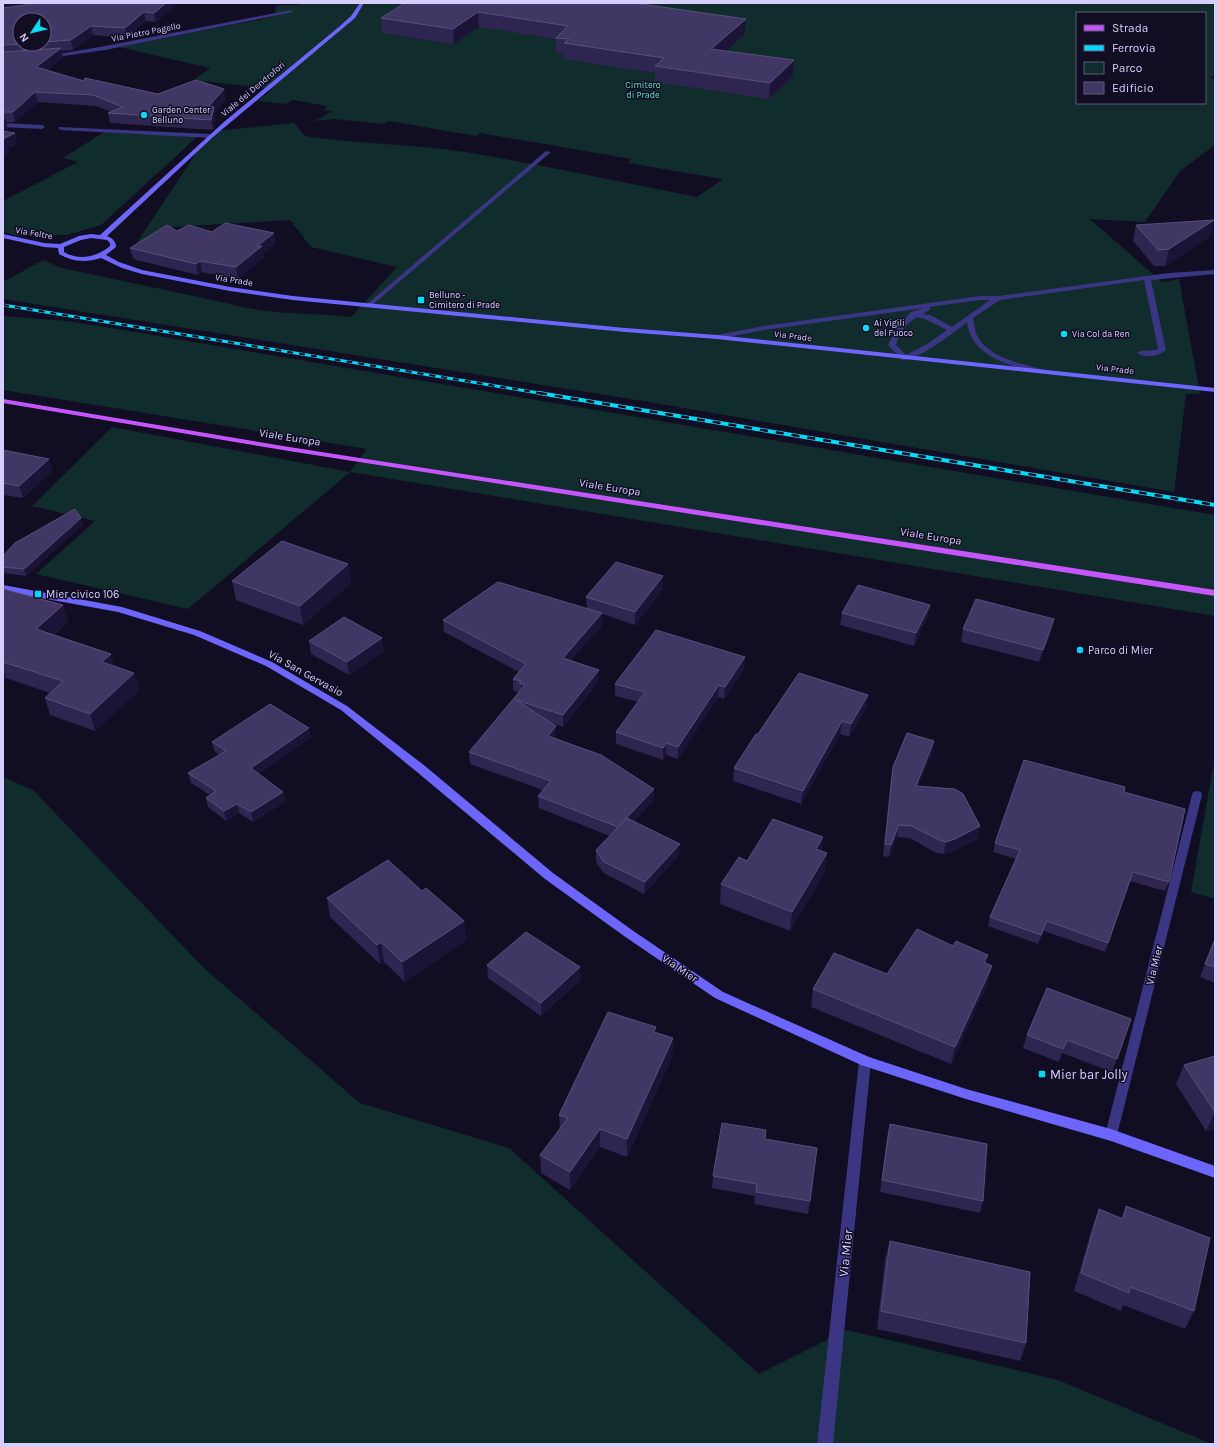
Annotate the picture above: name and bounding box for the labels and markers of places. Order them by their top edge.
place label: Garden Center Belluno [152,105,211,125]
marker: Garden Center Belluno [139,110,149,120]
place label: Belluno - Cimitero di Prade [429,290,500,310]
marker: Belluno - Cimitero di Prade [416,295,426,305]
place label: Ai Vigili del Fuoco [874,318,913,338]
marker: Ai Vigili del Fuoco [861,323,871,333]
marker: Via Col da Ren [1059,329,1069,339]
place label: Via Col da Ren [1072,329,1130,339]
place label: Mier civico 106 [46,588,119,601]
marker: Mier civico 106 [33,589,43,599]
place label: Parco di Mier [1088,644,1153,657]
marker: Parco di Mier [1075,645,1085,655]
place label: Mier bar Jolly [1050,1067,1128,1082]
marker: Mier bar Jolly [1037,1069,1047,1079]

